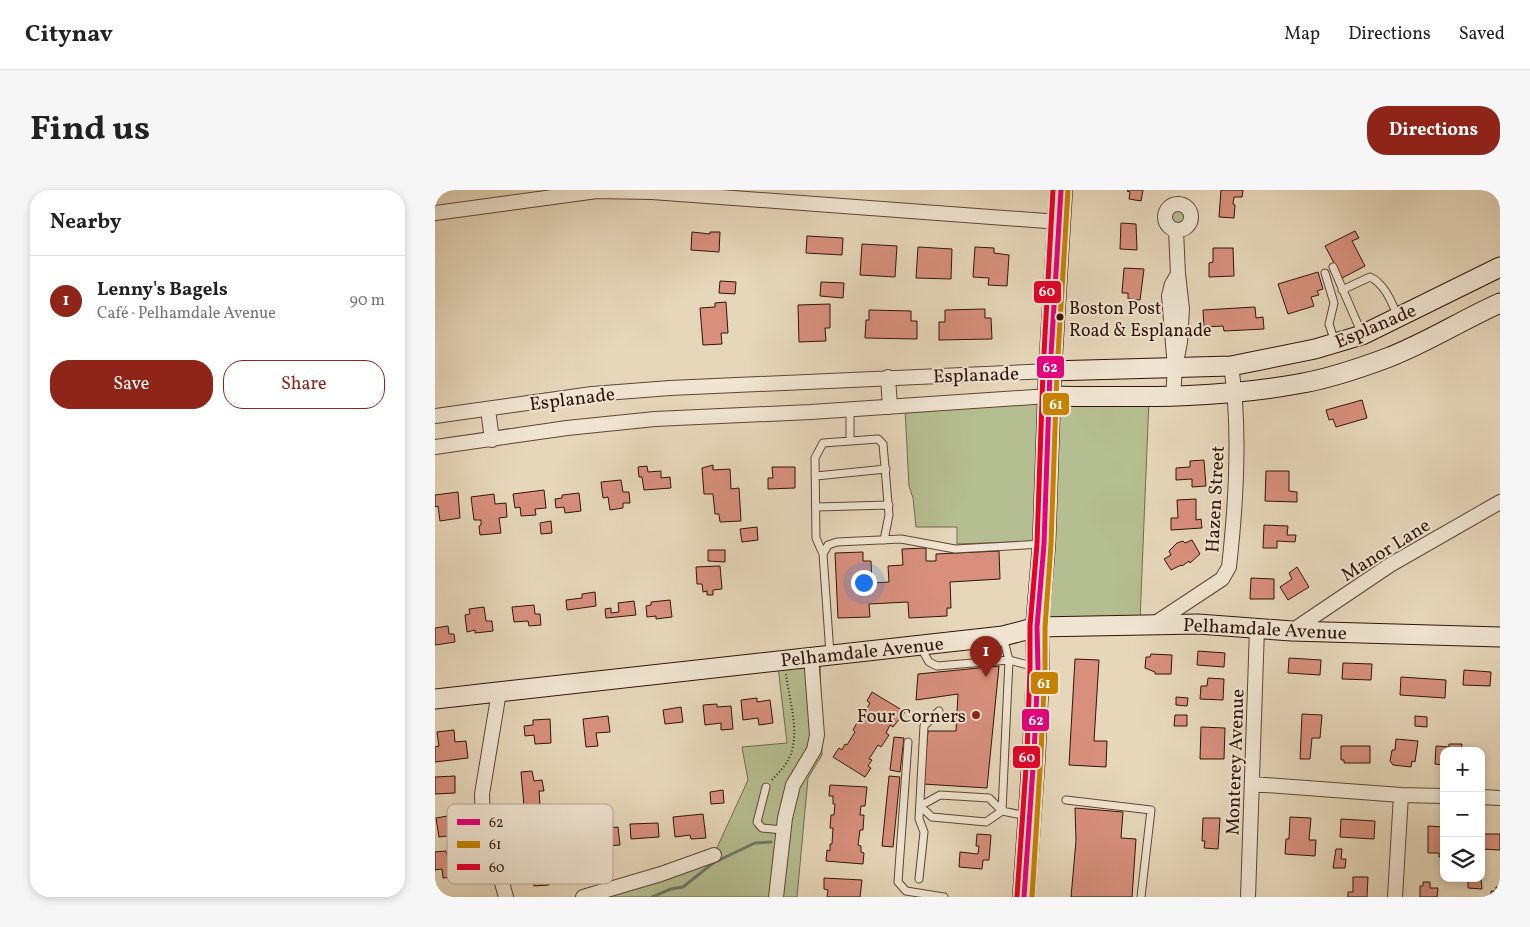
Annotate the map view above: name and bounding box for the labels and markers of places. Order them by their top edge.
place label: Boston Post Road & Esplanade [1069,297,1212,344]
marker: Boston Post Road & Esplanade [1055,312,1065,322]
pin: 1 [970,636,1002,677]
place label: Four Corners [857,704,966,730]
marker: Four Corners [970,709,982,721]

